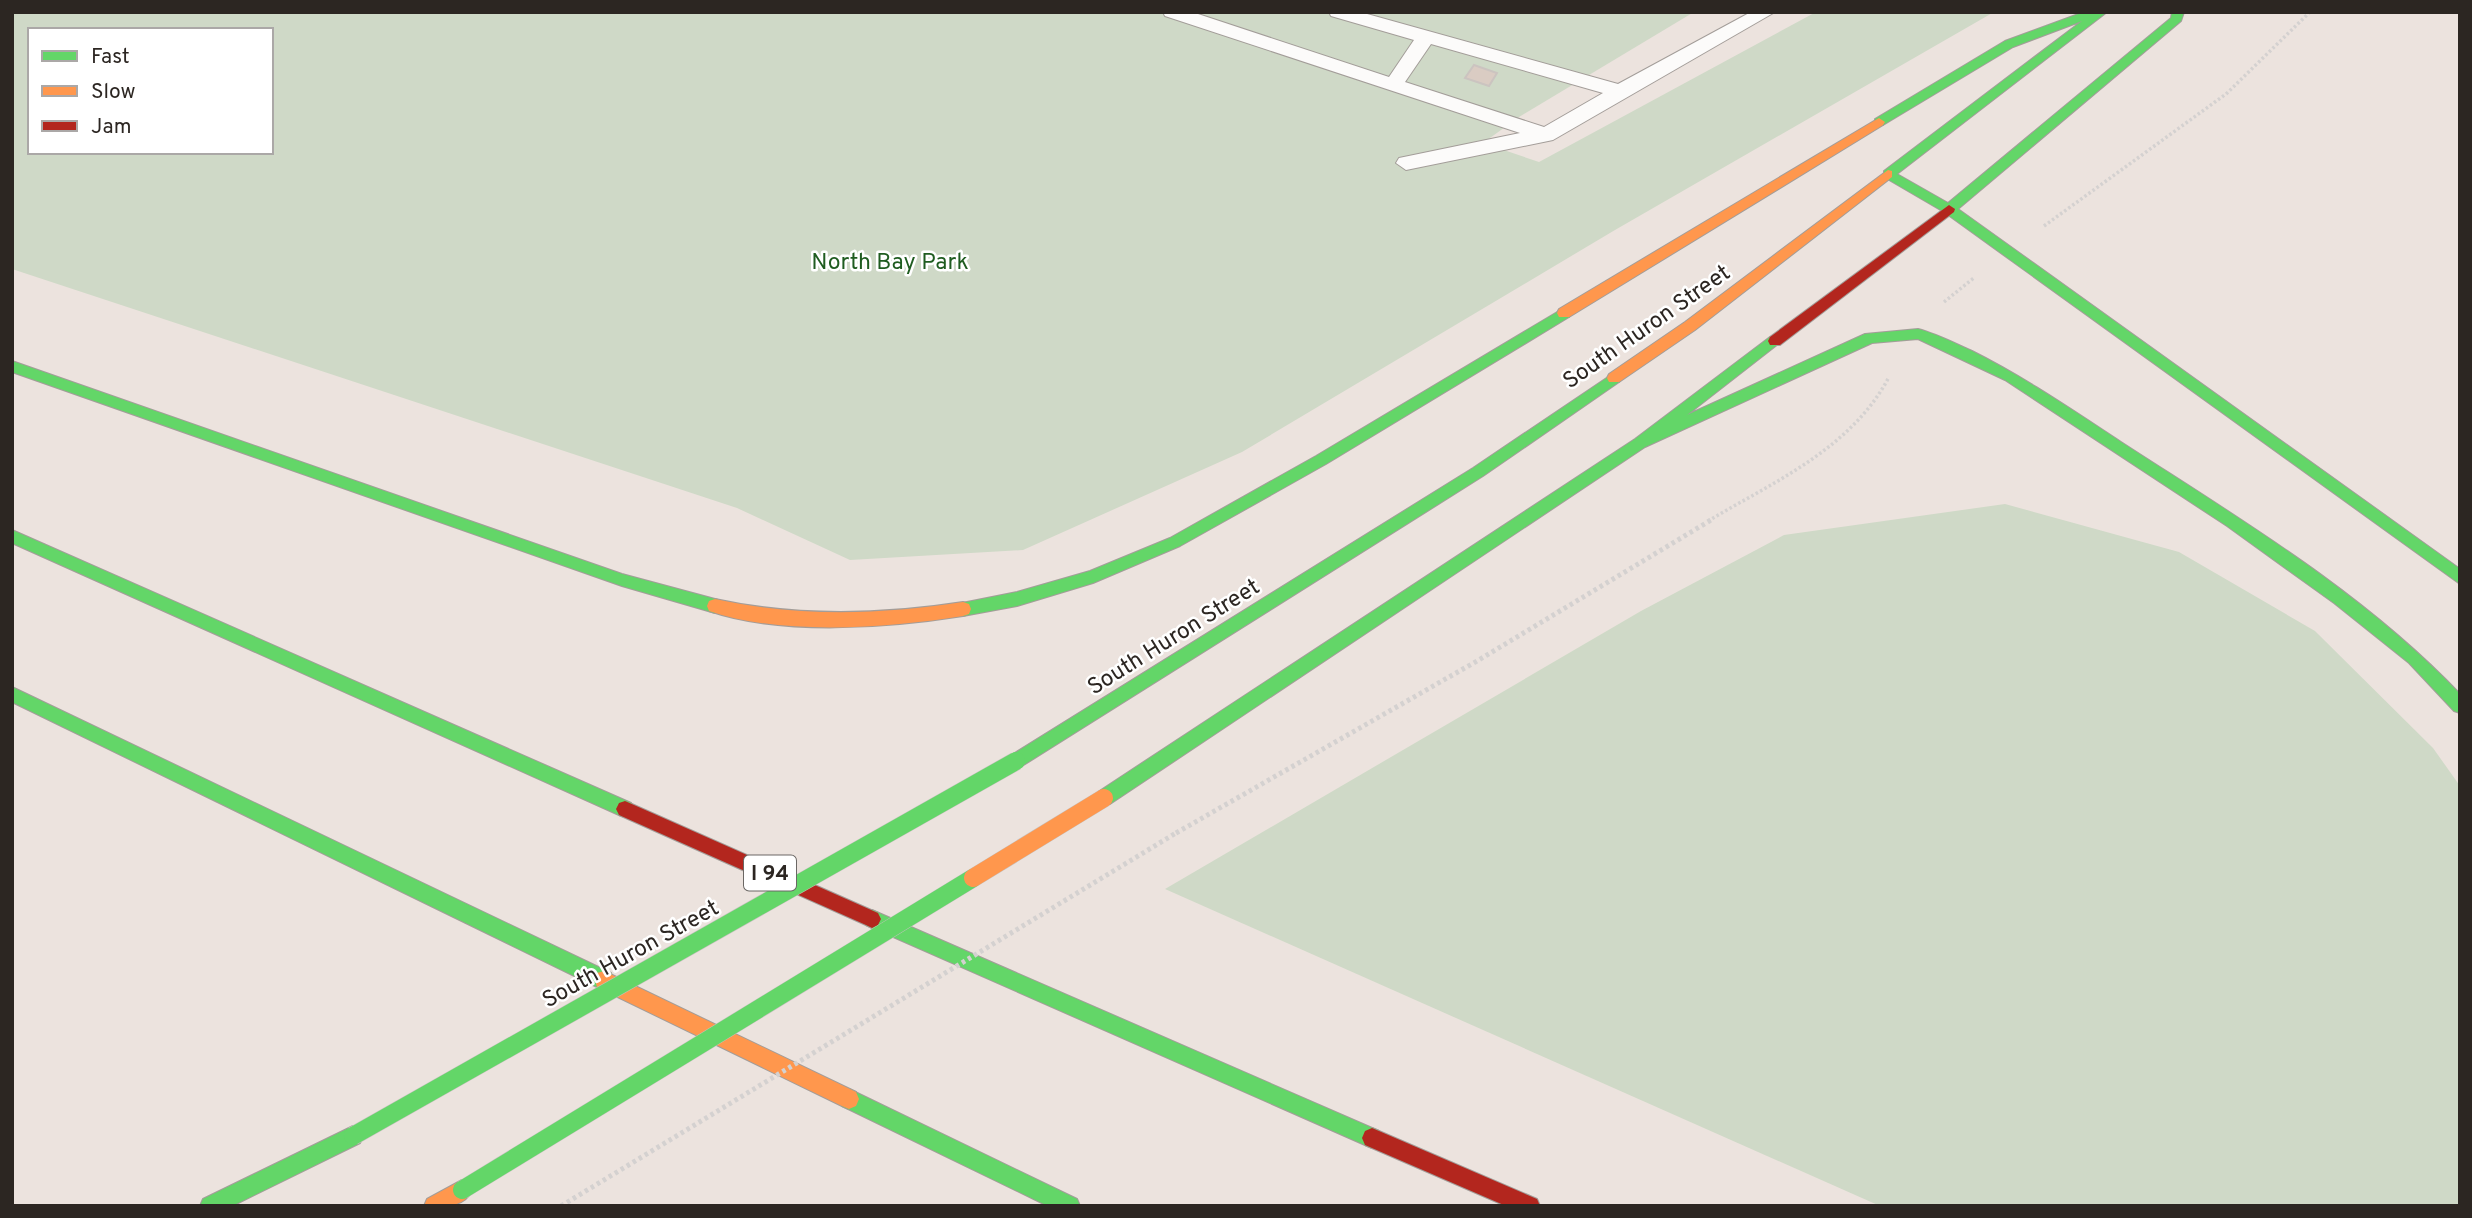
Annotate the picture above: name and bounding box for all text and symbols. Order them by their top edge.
legend [28,28,273,154]
text: Fast [91,44,130,71]
text: Slow [91,79,136,106]
text: Jam [91,114,132,141]
park label: North Bay Park [811,249,969,278]
street label: South Huron Street [1558,259,1737,397]
street label: South Huron Street [1083,573,1266,703]
road number: I 94 [744,856,796,890]
street label: South Huron Street [538,895,725,1016]

